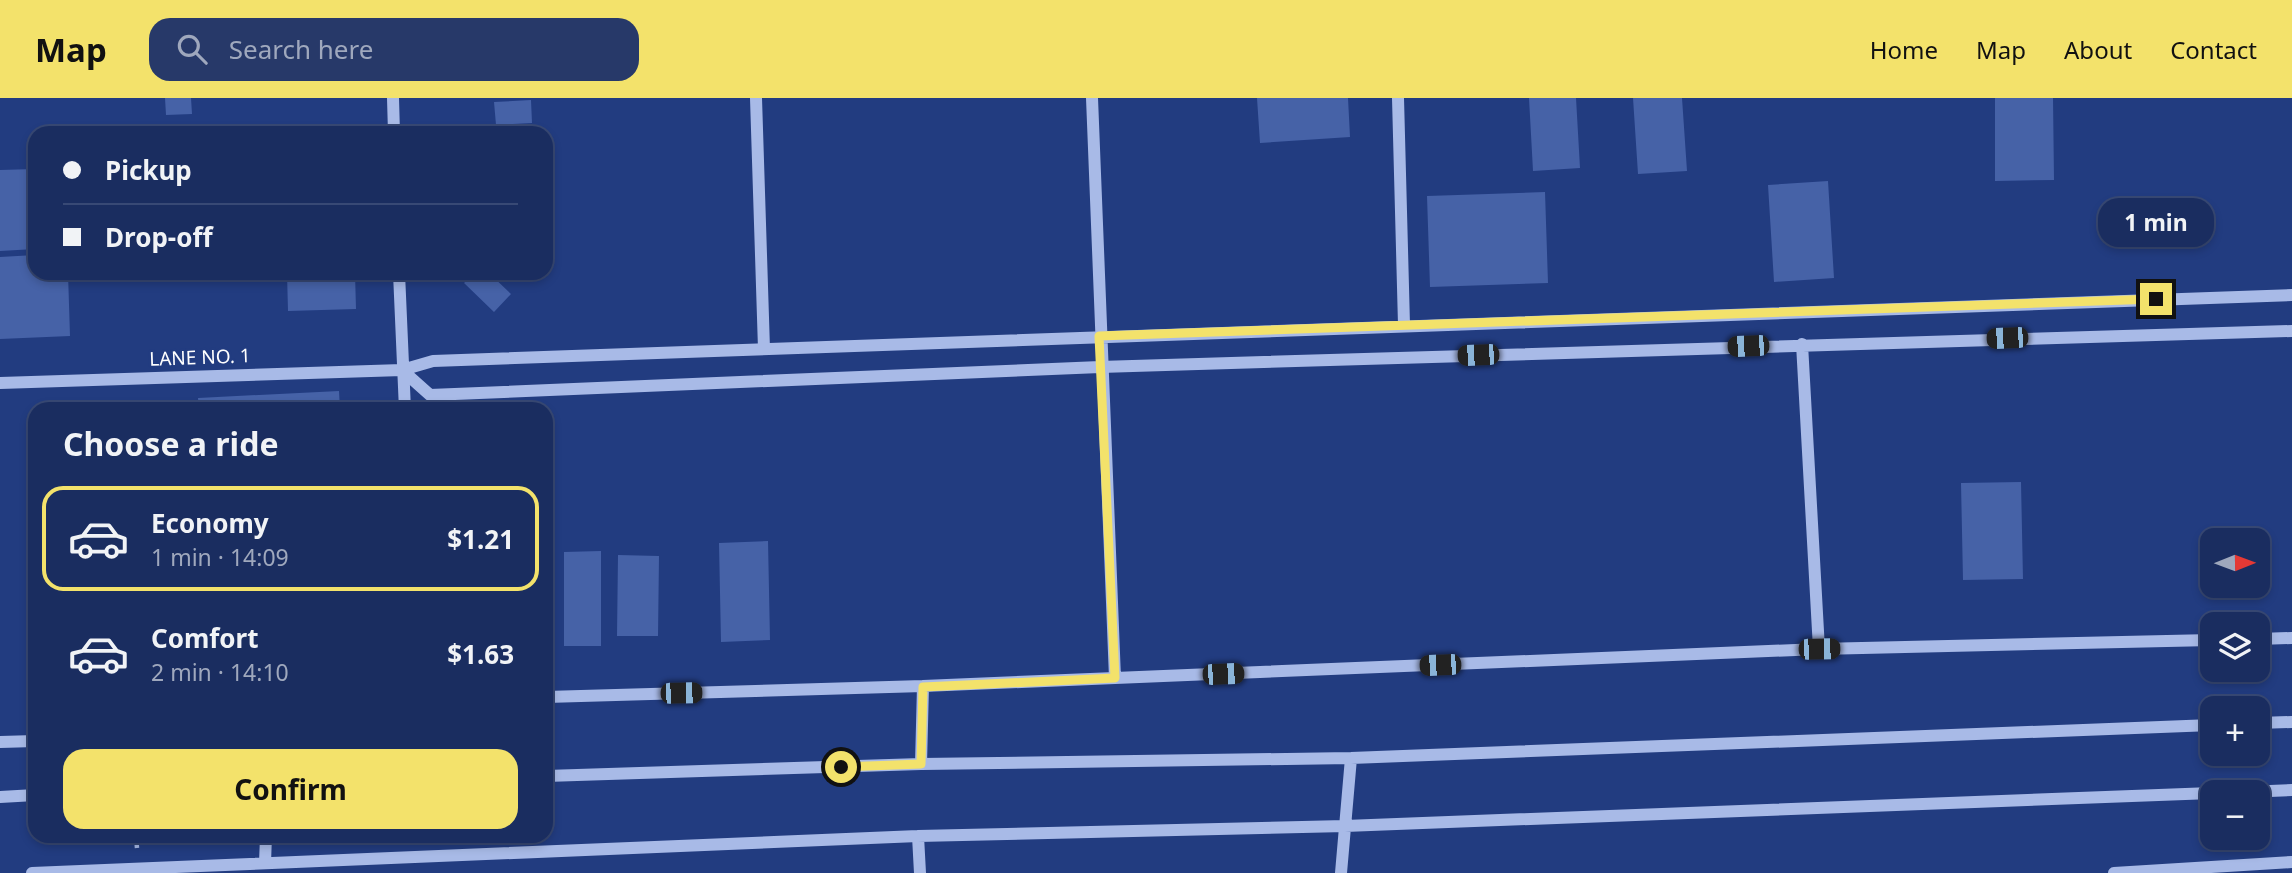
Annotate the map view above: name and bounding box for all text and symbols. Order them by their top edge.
search box [149,18,639,81]
text: Map [35,27,107,72]
icon: search [173,30,211,68]
text: Search here [229,31,373,67]
text: Home [1870,33,1938,66]
text: Map [1976,33,2026,66]
text: About [2064,33,2132,66]
text: Contact [2170,33,2257,66]
text: Pickup [105,152,192,188]
callout: 1 min [2098,198,2214,246]
text: 1 min [2124,206,2188,238]
text: Drop-off [105,219,212,255]
route end [2140,283,2172,315]
car [1986,327,2029,349]
car [1727,335,1770,357]
street label: LANE NO. 1 [149,342,251,372]
car [1457,344,1500,366]
text: Choose a ride [63,422,279,465]
text: Economy [151,505,269,541]
icon: car [67,507,130,570]
text: $1.21 [447,521,514,557]
north arrow [2200,528,2270,598]
map controls [2200,528,2270,850]
text: 1 min · 14:09 [151,541,289,573]
button: layers [2200,612,2270,682]
text: Comfort [151,620,259,656]
icon: car [67,622,130,685]
text: $1.63 [447,636,514,672]
car [1798,638,1841,660]
car [1419,654,1462,676]
text: 2 min · 14:10 [151,656,289,688]
car [1202,663,1245,685]
car [660,682,703,704]
button: + [2200,696,2270,766]
button: Confirm [63,749,518,829]
route start [825,751,857,783]
button: − [2200,780,2270,850]

